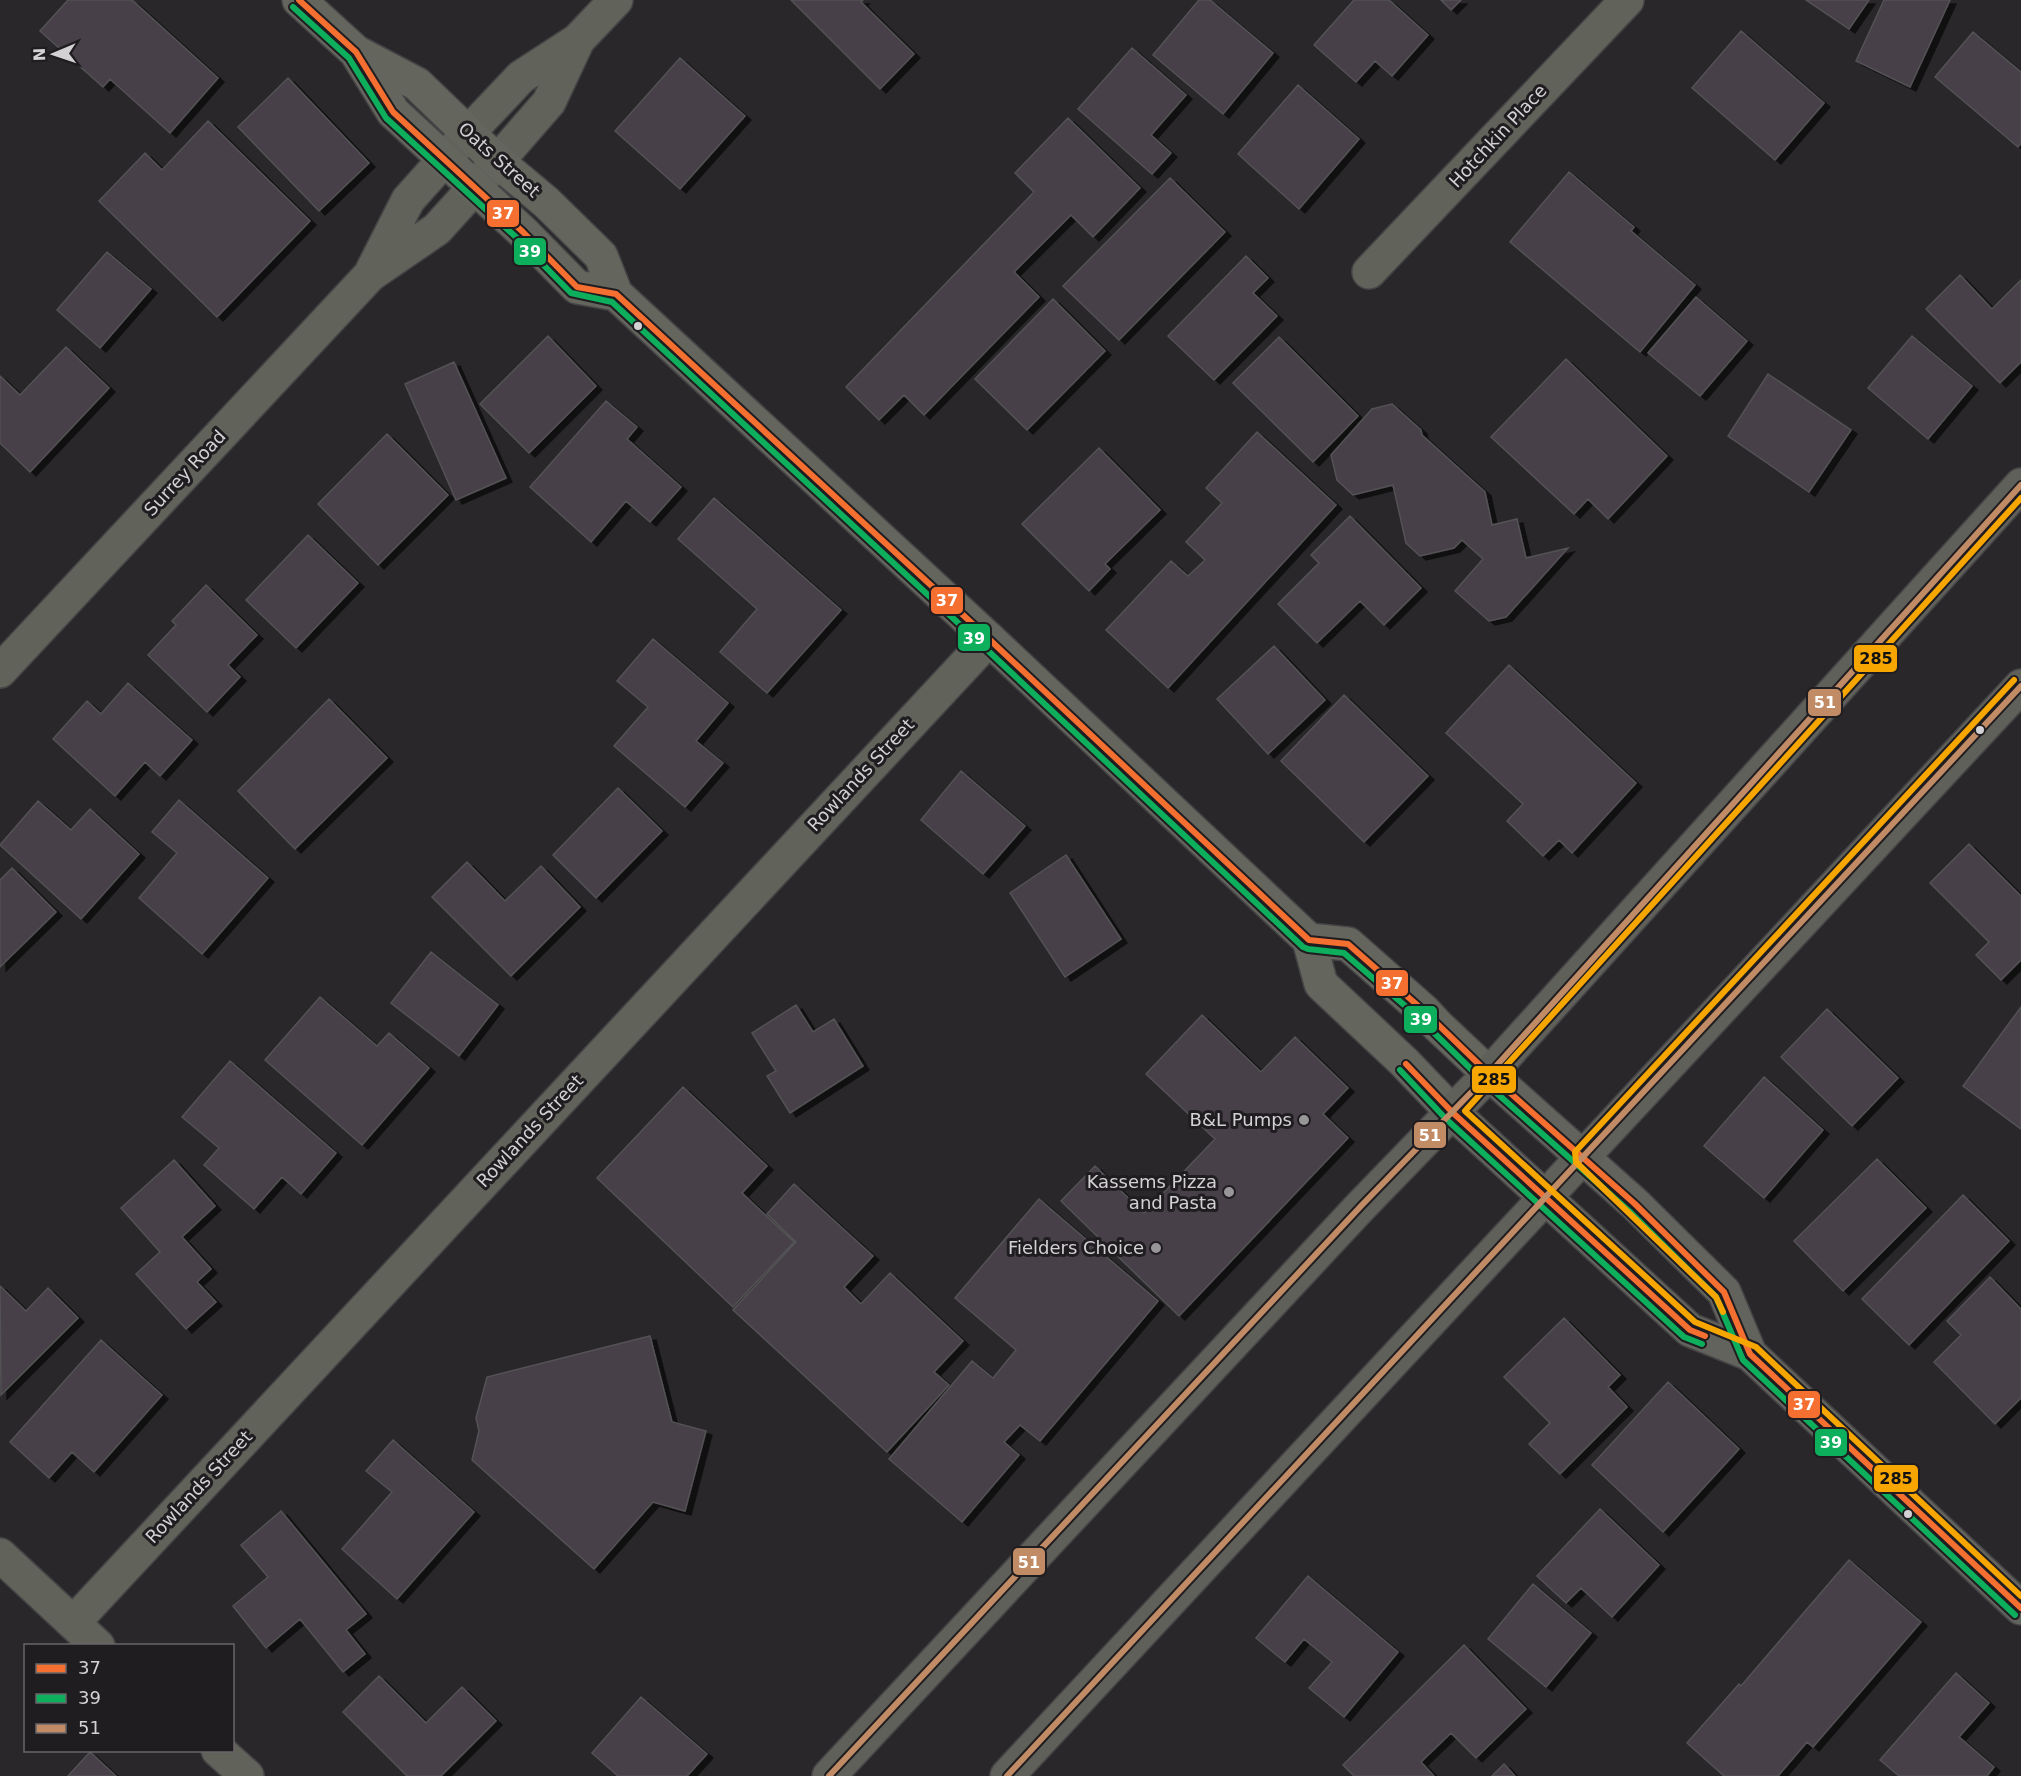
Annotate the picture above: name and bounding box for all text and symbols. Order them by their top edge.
north arrow [24,24,84,84]
text: N [30,47,49,62]
street label: Hotchkin Place [1444,80,1551,192]
street label: Oats Street [454,118,544,202]
line badge: 37 [486,199,520,228]
text: 37 [492,204,514,223]
line badge: 39 [513,237,547,266]
text: 39 [519,242,541,261]
unlabelled marker [632,320,644,332]
street label: Surrey Road [140,425,230,520]
line badge: 37 [930,586,964,615]
text: 37 [936,591,958,610]
line badge: 39 [957,623,991,652]
text: 39 [963,629,985,648]
line badge: 285 [1853,644,1898,673]
text: 285 [1859,649,1893,668]
line badge: 51 [1807,688,1842,717]
text: 51 [1814,693,1836,712]
street label: Rowlands Street [803,714,918,835]
unlabelled marker [1974,724,1986,736]
line badge: 37 [1375,969,1409,997]
text: 37 [1381,974,1403,993]
line badge: 39 [1403,1005,1438,1034]
text: 39 [1410,1010,1432,1029]
line badge: 285 [1471,1065,1517,1094]
street label: Rowlands Street [472,1070,587,1191]
text: 285 [1477,1070,1511,1089]
place label: B&L Pumps [1190,1109,1292,1130]
marker: B&L Pumps [1297,1113,1311,1127]
line badge: 51 [1413,1121,1447,1149]
text: 51 [1419,1126,1441,1145]
place label: Kassems Pizza and Pasta [1087,1171,1217,1213]
marker: Kassems Pizza and Pasta [1222,1185,1236,1199]
place label: Fielders Choice [1008,1237,1144,1258]
marker: Fielders Choice [1149,1241,1163,1255]
line badge: 37 [1787,1390,1821,1419]
text: 37 [1793,1395,1815,1414]
street label: Rowlands Street [141,1426,256,1547]
line badge: 39 [1814,1428,1848,1457]
text: 39 [1820,1433,1842,1452]
line badge: 285 [1873,1464,1919,1493]
text: 285 [1879,1469,1913,1488]
unlabelled marker [1902,1508,1914,1520]
line badge: 51 [1012,1547,1046,1576]
text: 51 [1018,1553,1040,1572]
legend [24,1644,234,1752]
text: 37 [78,1657,101,1678]
text: 39 [78,1687,101,1708]
text: 51 [78,1717,101,1738]

